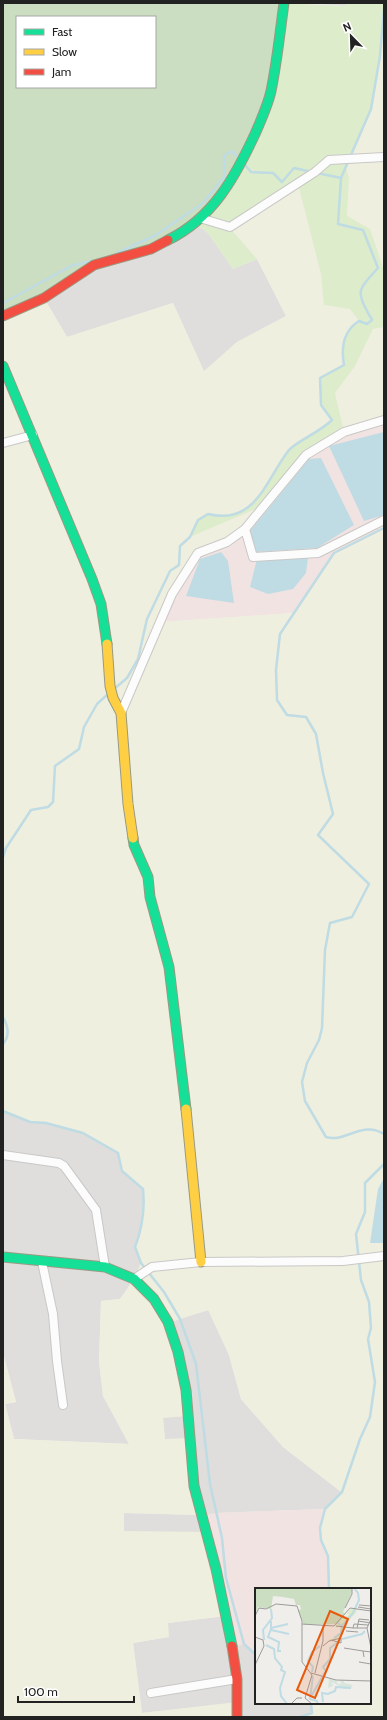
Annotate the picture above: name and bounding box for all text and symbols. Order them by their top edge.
legend [16,16,156,88]
north arrow [331,16,371,56]
text: N [341,19,353,35]
text: Fast [52,24,72,39]
text: Slow [52,44,77,59]
text: Jam [51,64,71,79]
inset map [255,1588,371,1704]
scale bar [18,1678,134,1704]
text: 100 m [24,1684,58,1699]

